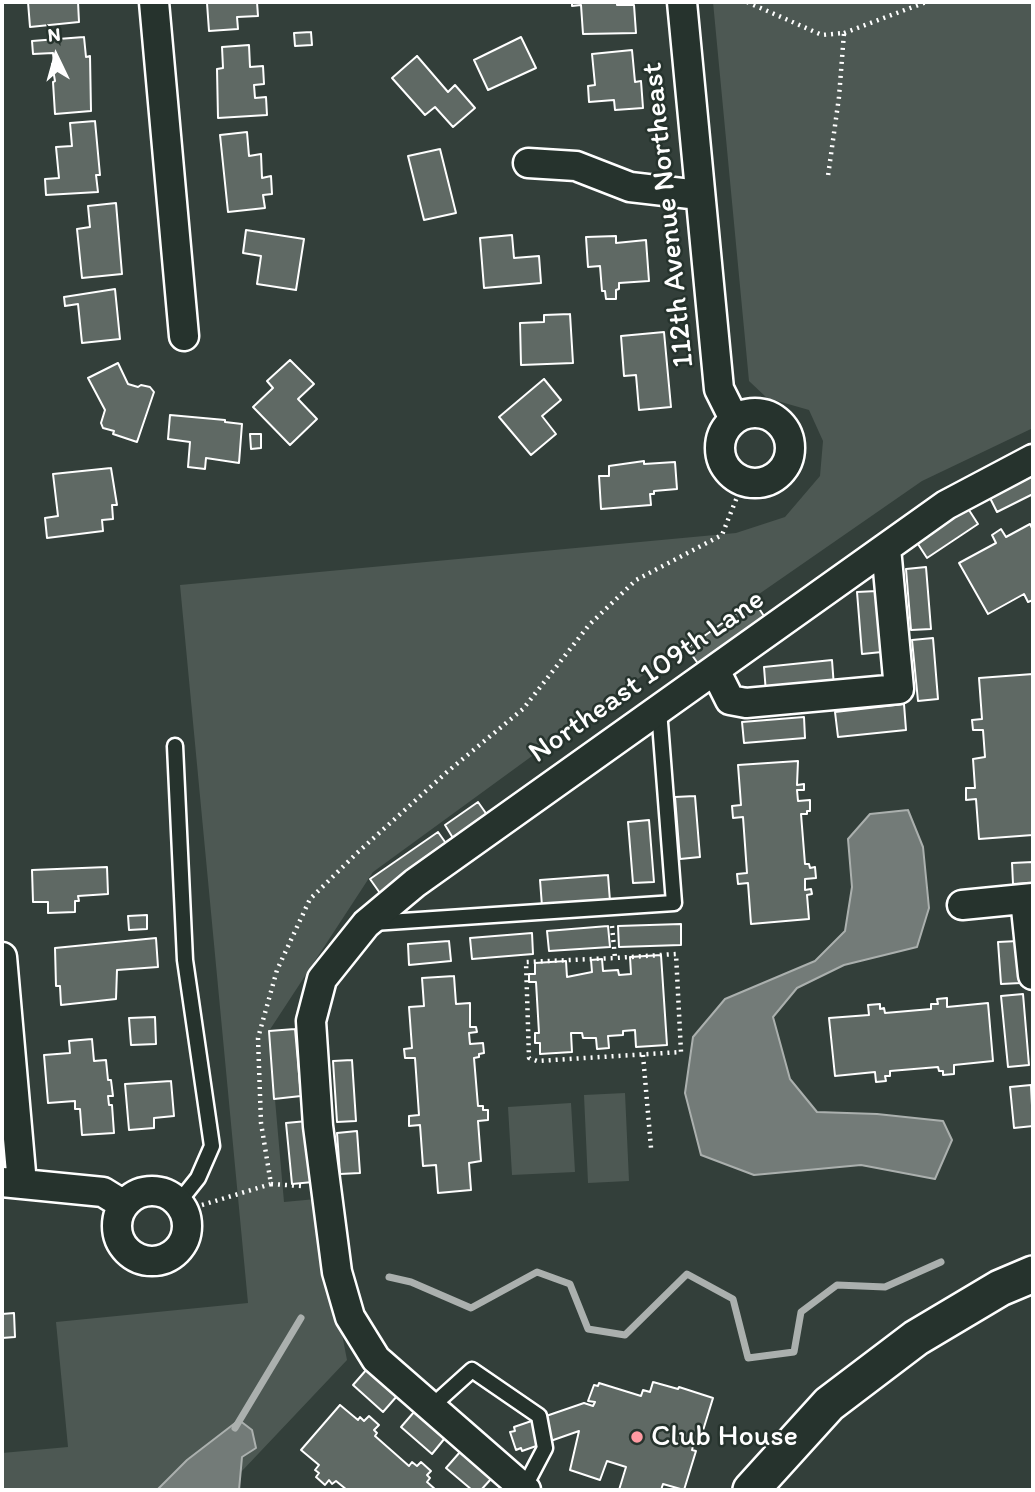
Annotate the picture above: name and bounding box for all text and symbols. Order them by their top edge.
north arrow [21,21,91,91]
text: N [47,23,62,47]
street label: 112th Avenue Northeast [635,61,703,369]
street label: Northeast 109th Lane [522,582,772,772]
place label: Club House [651,1419,798,1455]
marker: Club House [629,1429,645,1445]

